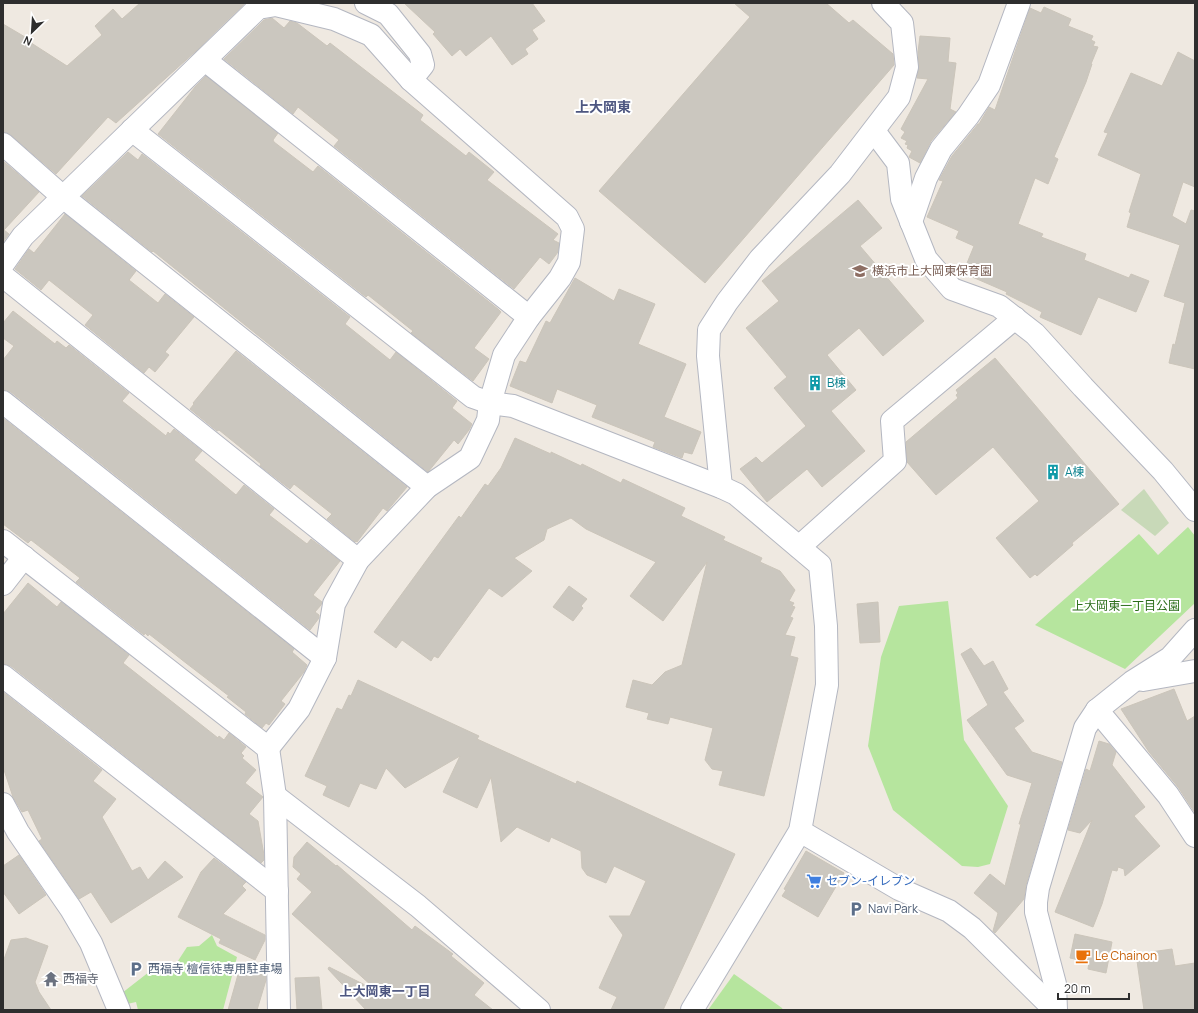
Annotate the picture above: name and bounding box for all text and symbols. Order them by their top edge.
north arrow [12,12,52,52]
text: N [21,33,34,50]
district label: 上大岡東 [575,97,631,116]
school or university icon: 横浜市上大岡東保育園 [851,262,869,280]
place label: 横浜市上大岡東保育園 [872,262,992,279]
building icon: B棟 [806,374,824,392]
place label: B棟 [827,374,846,391]
building icon: A棟 [1044,463,1062,481]
place label: A棟 [1065,463,1085,480]
park label: 上大岡東一丁目公園 [1072,597,1180,614]
supermarket icon: セブン-イレブン [805,872,823,890]
place label: セブン-イレブン [826,872,915,889]
parking icon: Navi Park [847,900,865,918]
place label: Navi Park [868,900,919,917]
cafe icon: Le Chainon [1074,947,1092,965]
place label: Le Chainon [1095,947,1157,964]
parking icon: 西福寺 檀信徒専用駐車場 [127,960,145,978]
place label: 西福寺 檀信徒専用駐車場 [148,960,282,977]
temple icon: 西福寺 [42,970,60,988]
place label: 西福寺 [63,970,99,987]
scale bar [1058,975,1129,1001]
text: 20 m [1064,980,1091,997]
district label: 上大岡東一丁目 [339,982,431,1000]

